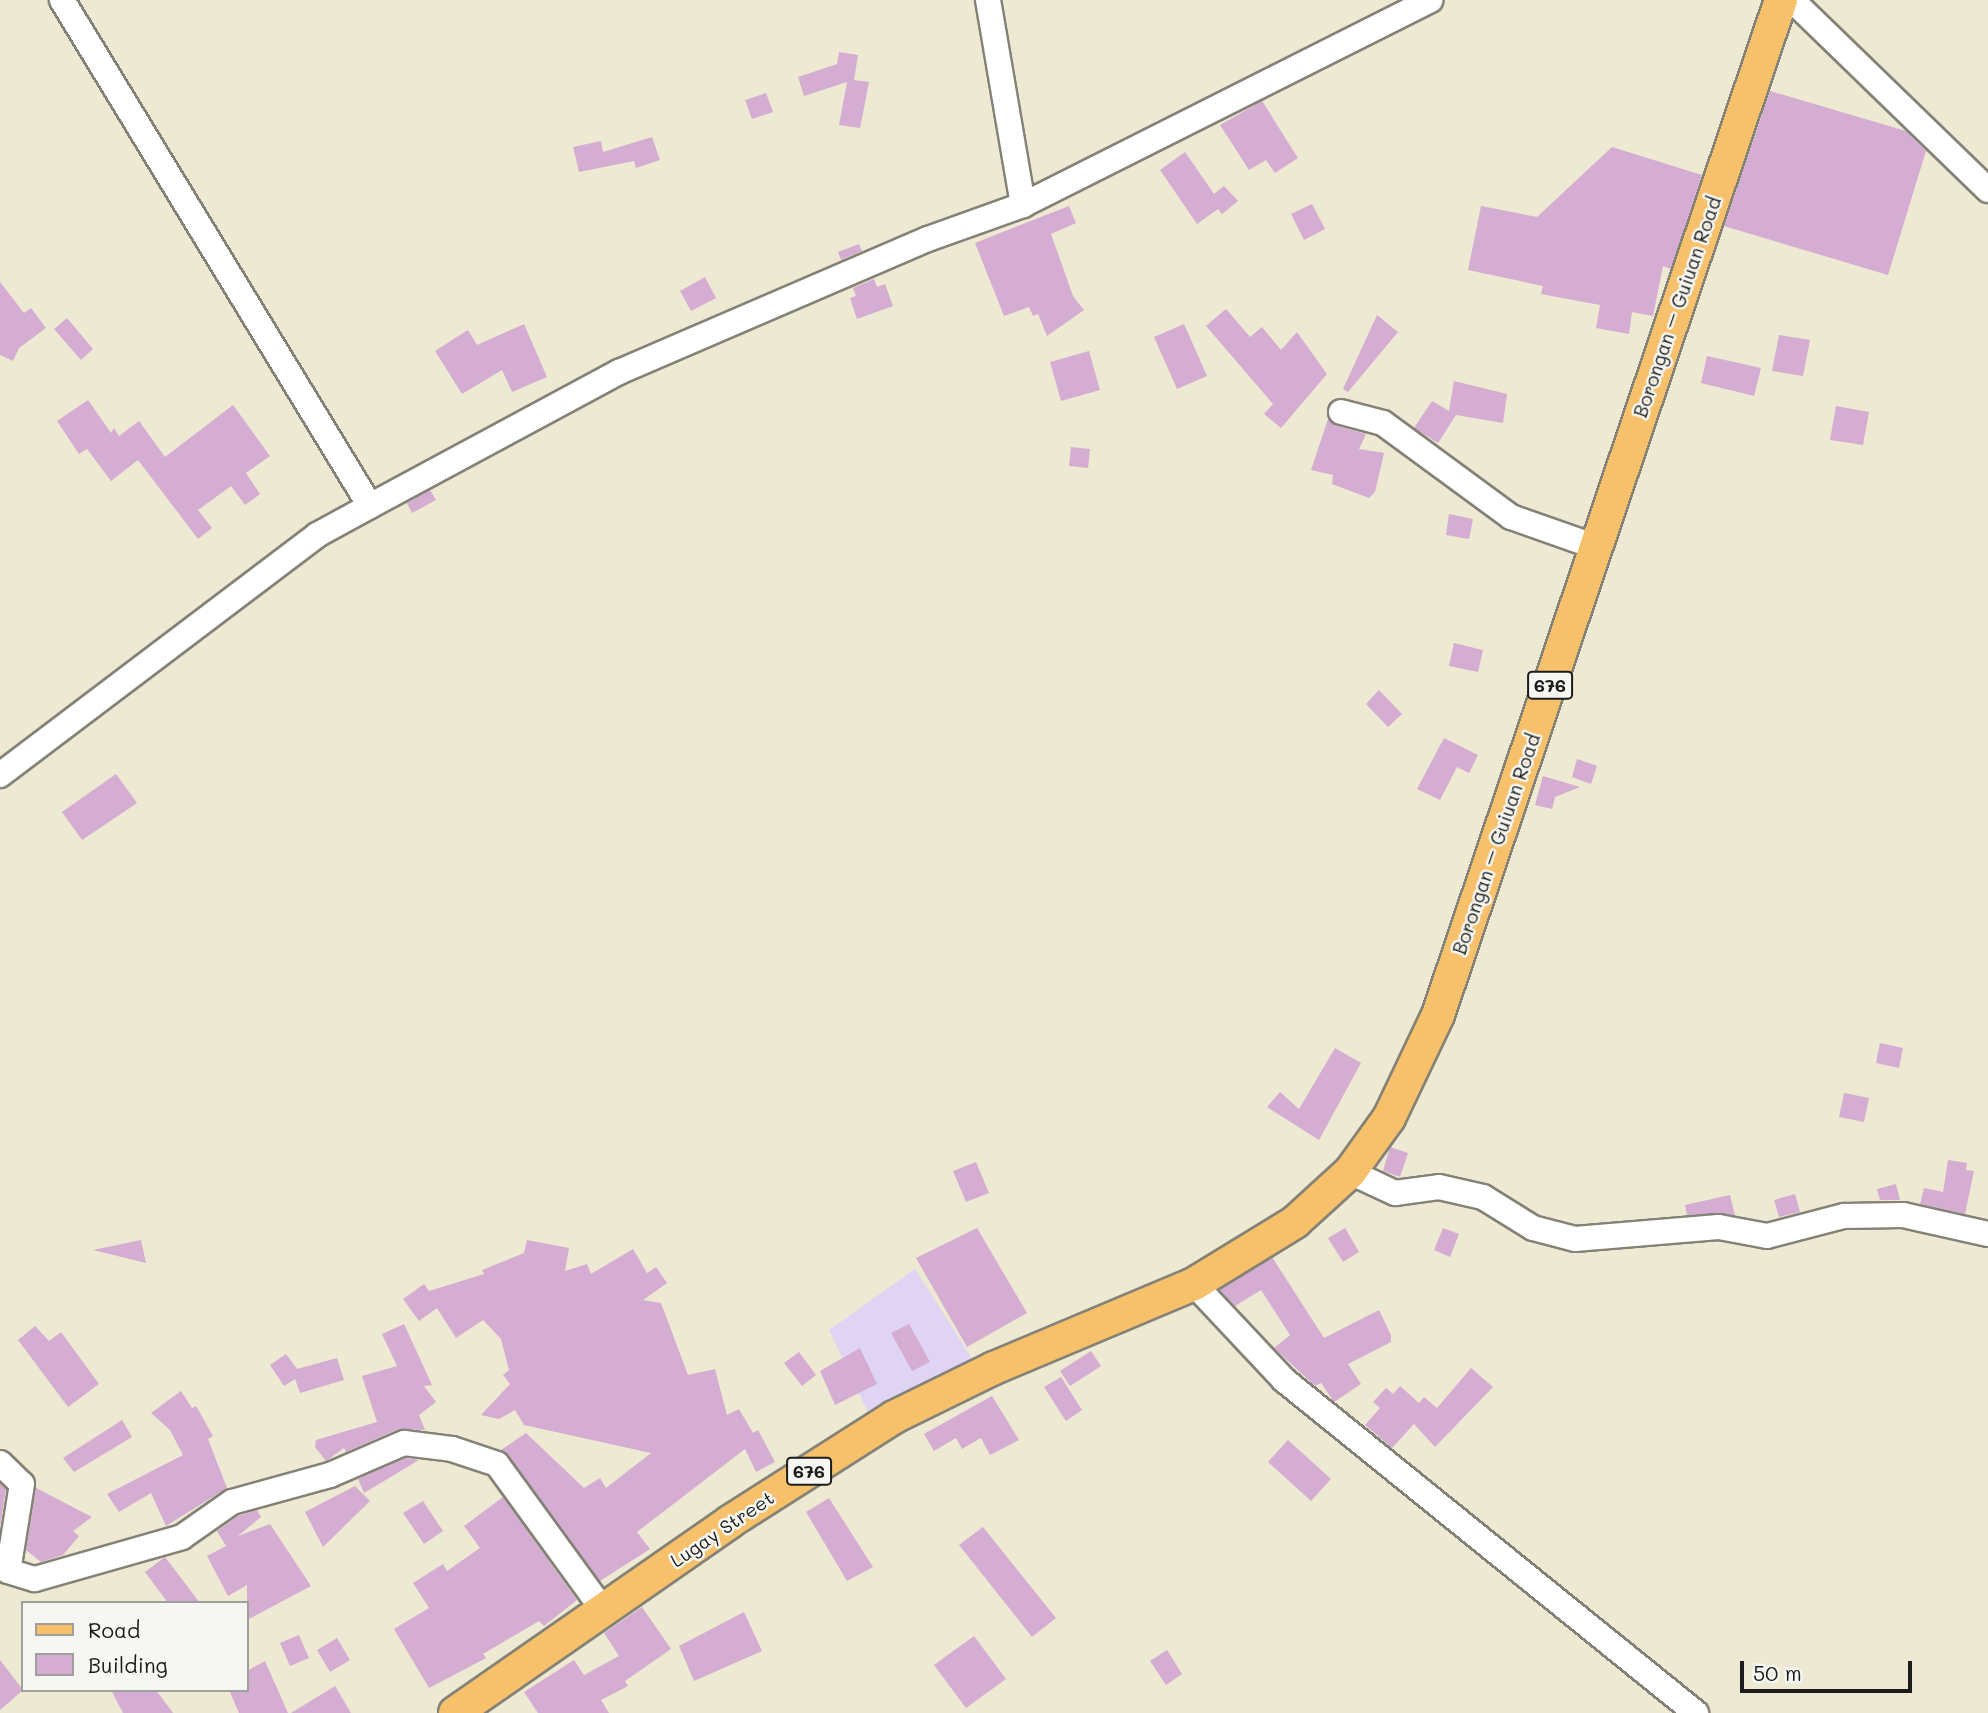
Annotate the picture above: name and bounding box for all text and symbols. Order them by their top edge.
street label: Borongan – Guiuan Road [1628,194,1726,420]
road number: 676 [1526,670,1574,700]
street label: Borongan – Guiuan Road [1447,731,1545,957]
road number: 676 [784,1456,834,1486]
street label: Lugay Street [666,1486,778,1572]
legend [21,1601,248,1692]
text: Road [88,1616,140,1643]
scale bar [1743,1646,1914,1690]
text: Building [88,1651,168,1678]
text: 50 m [1753,1659,1802,1686]

